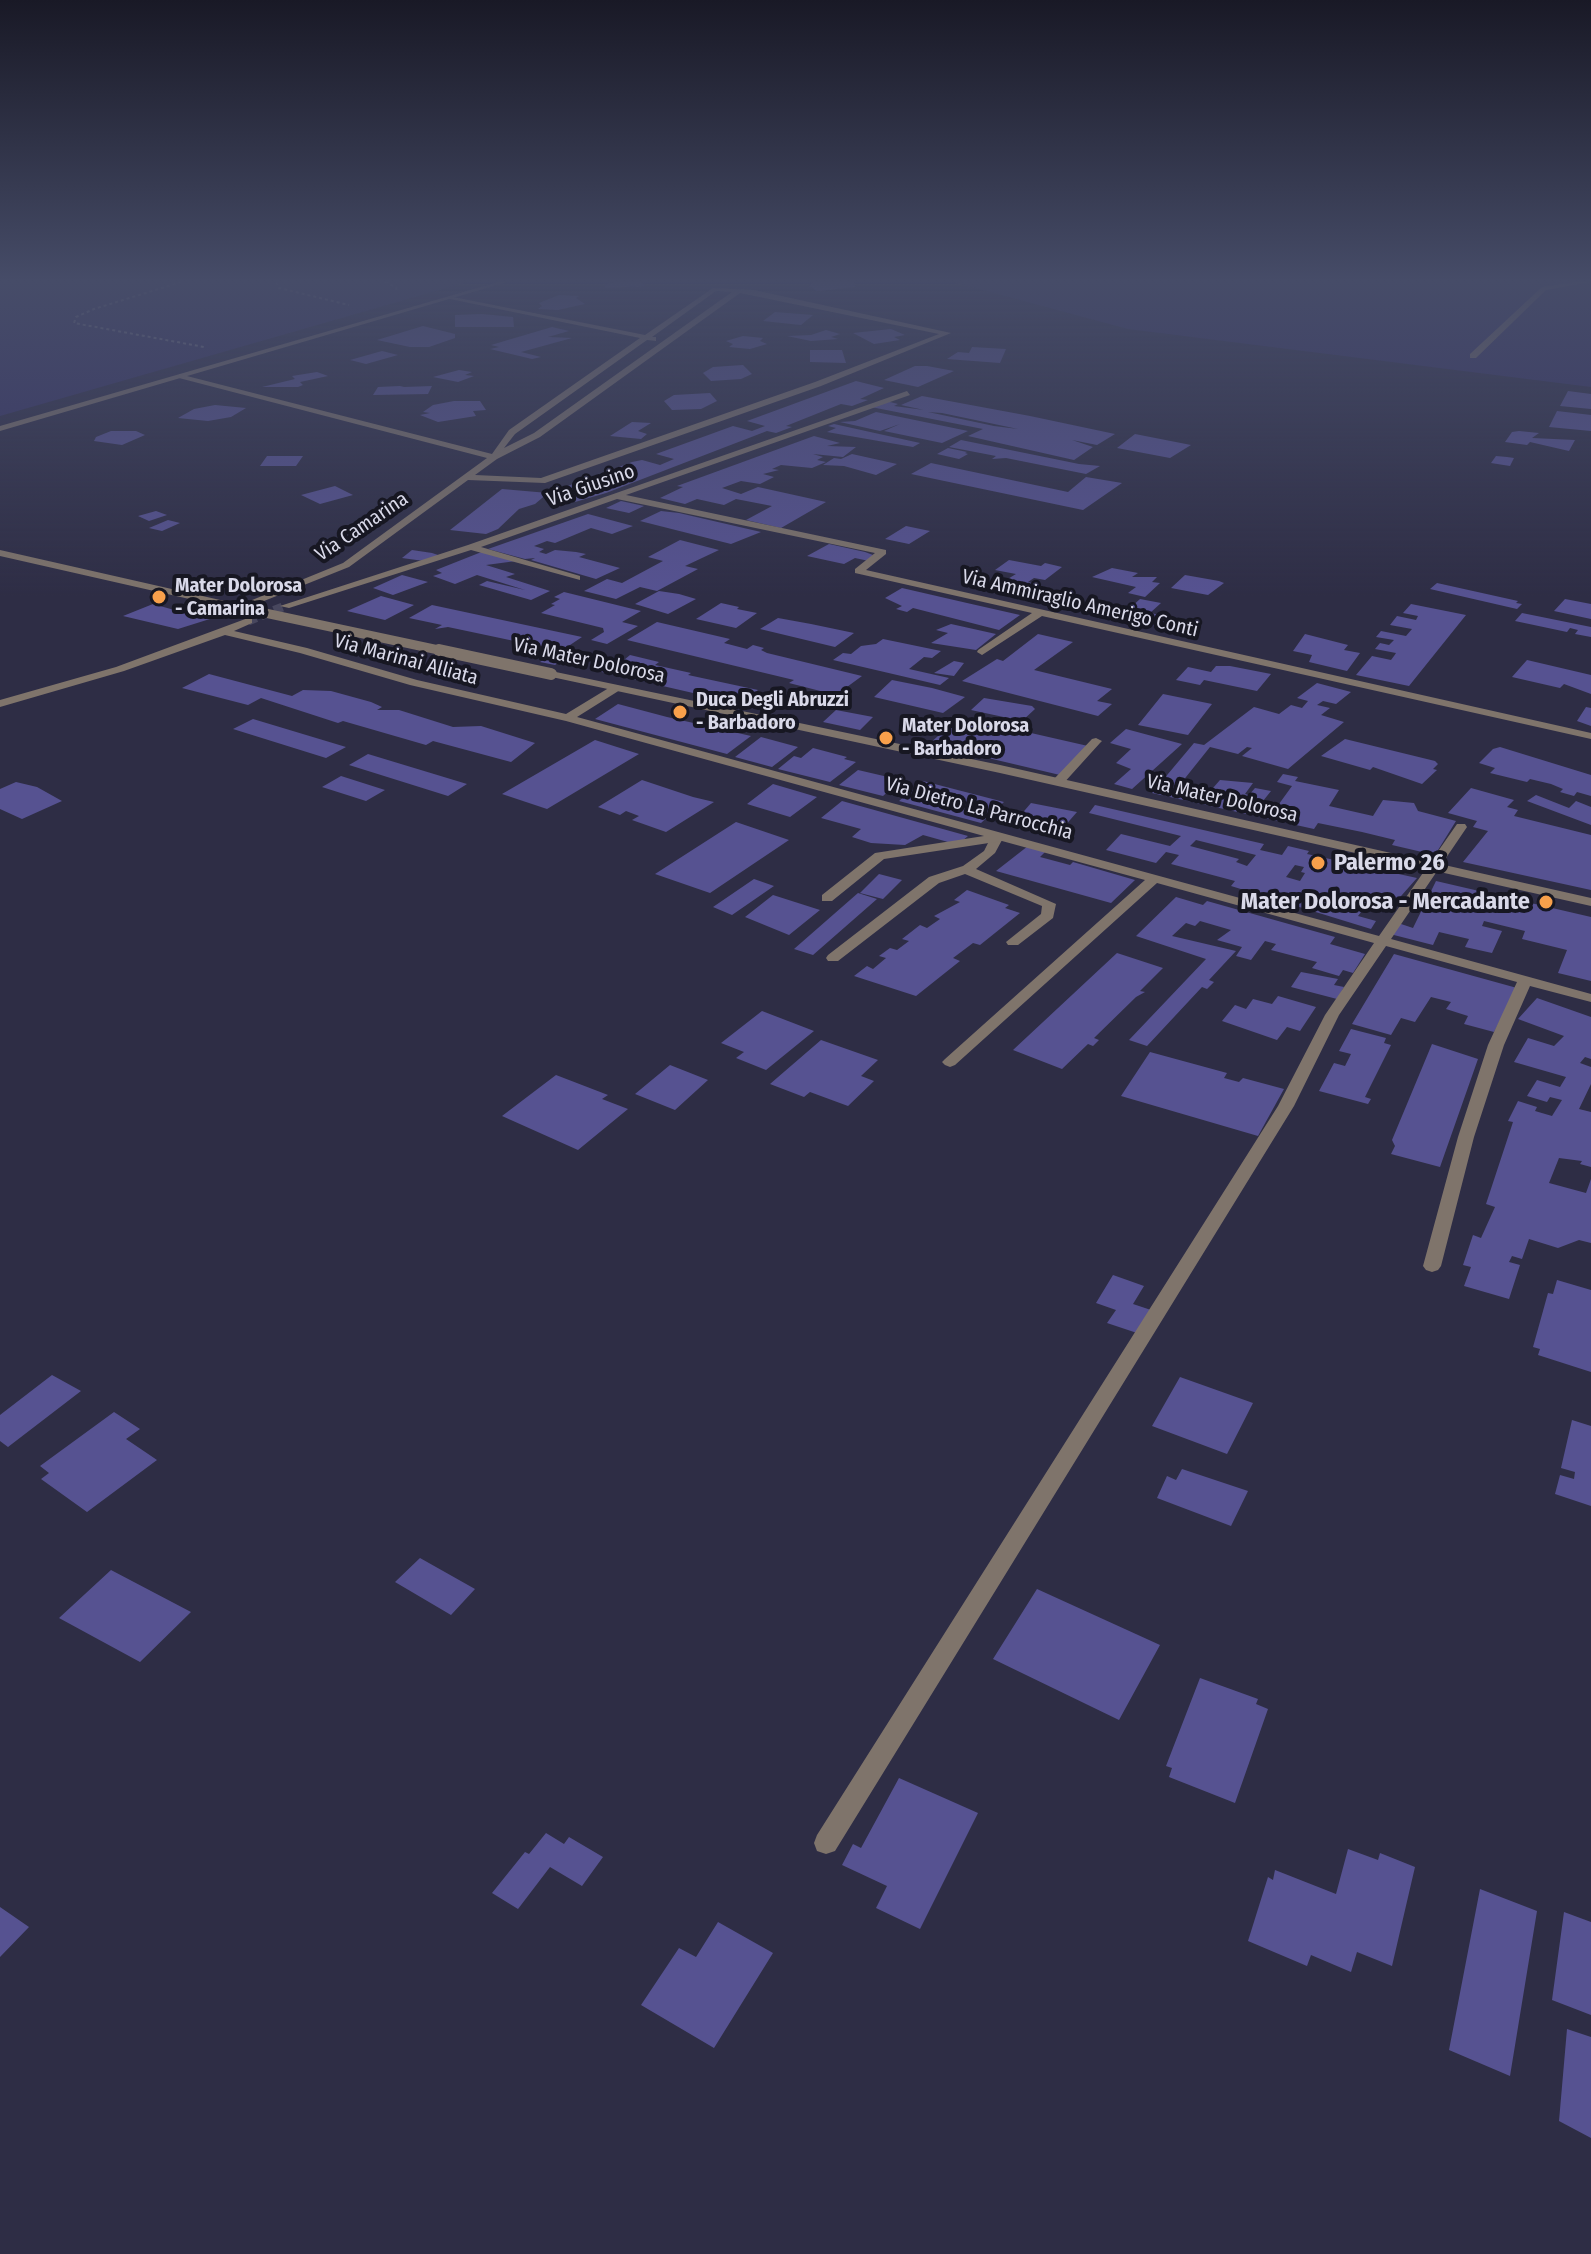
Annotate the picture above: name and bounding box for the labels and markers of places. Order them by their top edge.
place label: Mater Dolorosa - Camarina [175,574,302,621]
marker: Mater Dolorosa - Camarina [150,588,168,606]
place label: Duca Degli Abruzzi - Barbadoro [696,688,849,735]
marker: Duca Degli Abruzzi - Barbadoro [671,703,689,721]
place label: Mater Dolorosa - Barbadoro [902,714,1029,761]
marker: Mater Dolorosa - Barbadoro [877,729,895,747]
place label: Palermo 26 [1334,849,1445,877]
marker: Palermo 26 [1309,854,1327,872]
place label: Mater Dolorosa - Mercadante [1241,888,1530,916]
marker: Mater Dolorosa - Mercadante [1537,893,1555,911]

